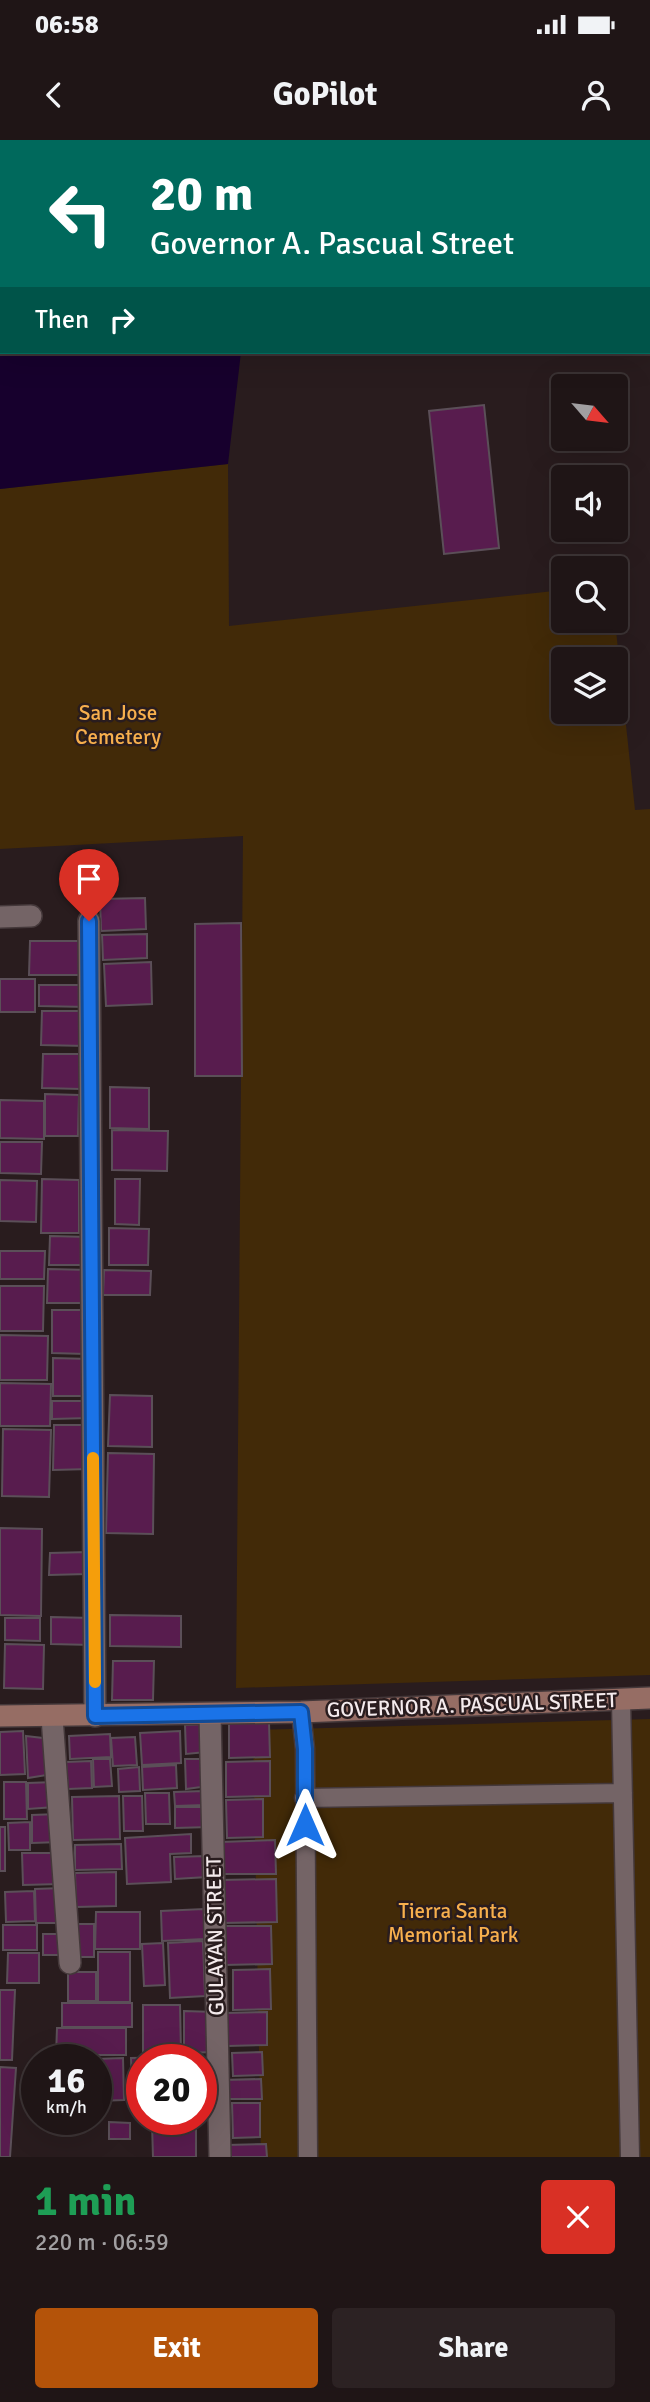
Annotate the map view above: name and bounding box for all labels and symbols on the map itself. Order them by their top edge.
north arrow [551,374,628,452]
park label: San Jose Cemetery [75,700,161,750]
pin [59,849,119,921]
street label: GOVERNOR A. PASCUAL STREET [326,1687,618,1723]
position arrow [268,1788,342,1862]
street label: GULAYAN STREET [201,1855,229,2016]
park label: Tierra Santa Memorial Park [388,1898,519,1948]
speed limit sign: 20 [126,2044,217,2135]

